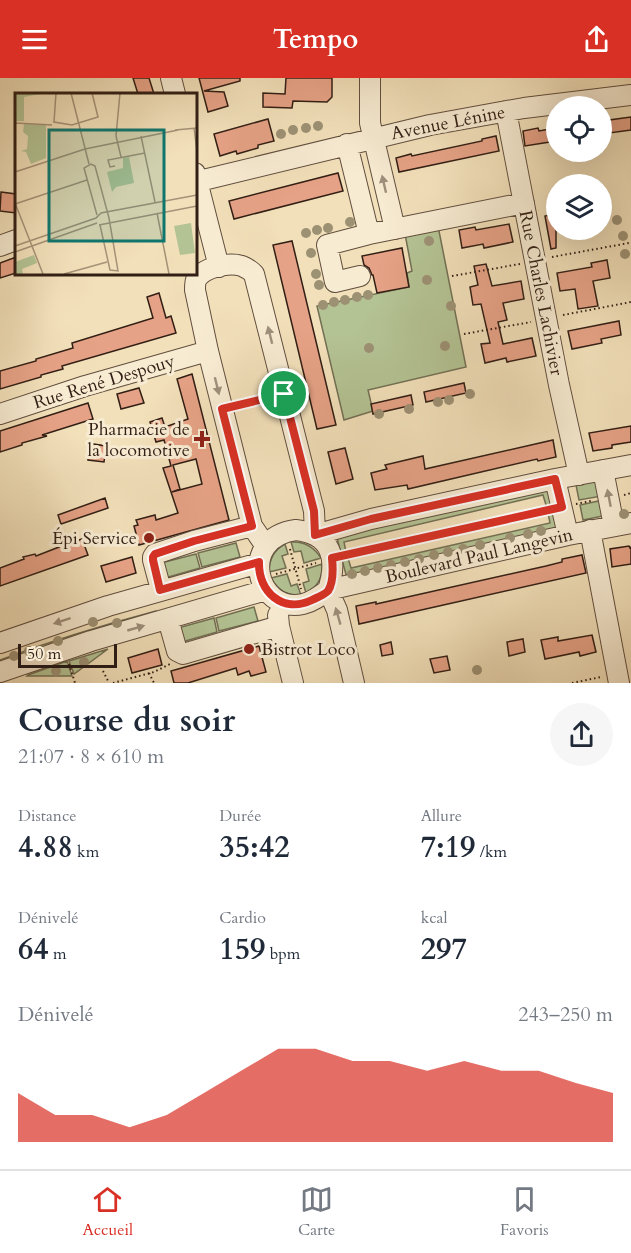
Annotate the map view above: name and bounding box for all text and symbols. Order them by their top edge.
text: Tempo [273,21,358,58]
icon: menu [18,23,51,56]
icon: share [580,23,613,56]
inset map [15,93,196,274]
map controls [546,96,612,240]
button: locate [546,96,612,162]
street label: Avenue Lénine [389,100,507,146]
one-way arrow [379,174,388,193]
button: layers [546,174,612,240]
street label: Rue Charles Lachivier [513,208,569,378]
one-way arrow [264,326,274,344]
street label: Rue René Despouy [30,348,178,415]
pin [258,368,309,419]
one-way arrow [213,377,222,396]
icon: arrive [267,377,300,410]
place label: Pharmacie de la locomotive [88,417,190,463]
marker: Pharmacie de la locomotive [195,432,209,446]
one-way arrow [603,488,613,507]
street label: Boulevard Paul Langevin [383,522,576,590]
place label: Épi Service [52,526,137,551]
marker: Épi Service [142,531,156,545]
one-way arrow [333,607,342,625]
one-way arrow [53,617,71,626]
one-way arrow [127,623,145,632]
place label: Bistrot Loco [261,637,356,662]
scale bar [18,641,117,668]
marker: Bistrot Loco [242,642,256,656]
text: 50 m [27,643,61,665]
text: Course du soir [18,698,235,743]
button: share [550,703,613,766]
text: 21:07 · 8 × 610 m [18,743,164,770]
text: Distance [18,805,76,827]
text: Durée [219,805,261,827]
text: Allure [421,805,462,827]
text: 4.88 [18,827,73,868]
text: 35:42 [219,827,290,868]
text: 7:19 [421,827,475,868]
text: km [73,841,99,863]
text: /km [475,841,507,863]
text: Dénivelé [18,907,79,929]
text: Cardio [219,907,266,929]
text: kcal [421,907,448,929]
text: 64 [18,929,49,970]
text: 159 [219,929,265,970]
text: 297 [421,929,467,970]
text: m [49,943,67,965]
text: bpm [265,943,300,965]
text: Dénivelé [18,1001,94,1028]
text: 243–250 m [518,1001,613,1028]
tab: Accueil [82,1183,133,1241]
tab: Carte [298,1183,335,1241]
tab: Favoris [500,1183,549,1241]

